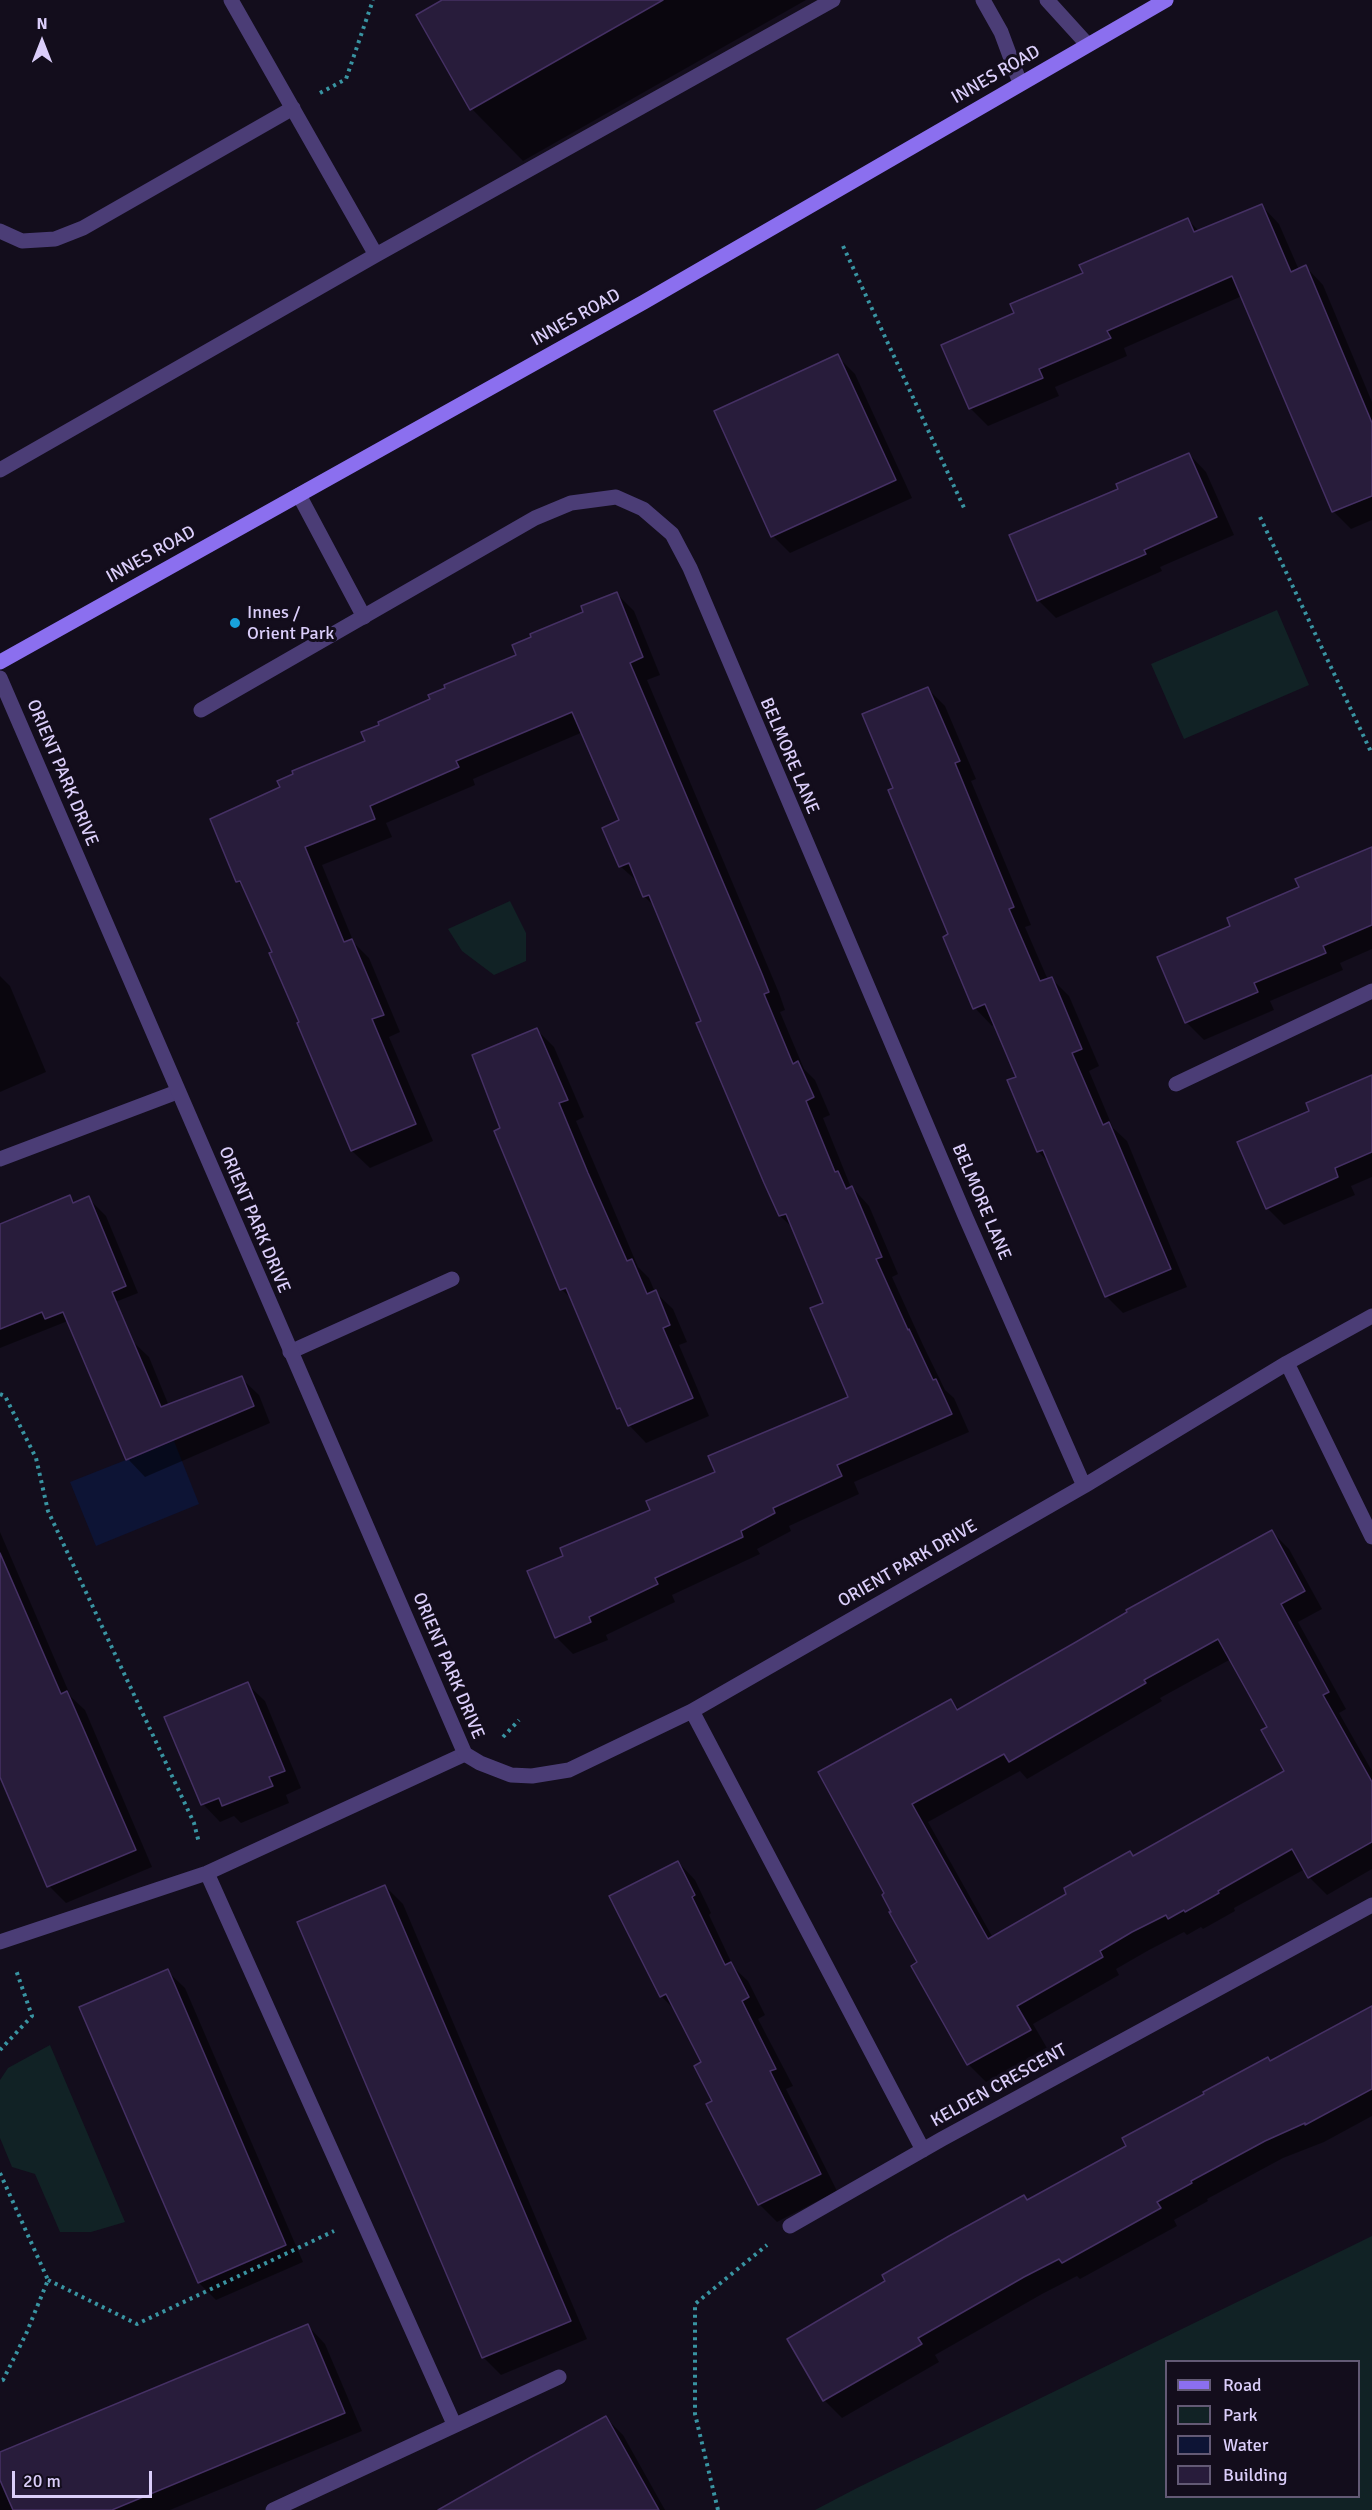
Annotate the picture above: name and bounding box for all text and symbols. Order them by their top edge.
north arrow [12,12,72,72]
text: N [36,14,48,34]
street label: INNES ROAD [948,41,1044,109]
street label: INNES ROAD [528,285,624,351]
street label: INNES ROAD [103,522,199,588]
place label: Innes / Orient Park [247,602,334,644]
marker: Innes / Orient Park [228,616,242,630]
street label: BELMORE LANE [755,695,823,817]
street label: ORIENT PARK DRIVE [21,696,103,850]
street label: BELMORE LANE [947,1141,1015,1263]
street label: ORIENT PARK DRIVE [213,1143,295,1297]
street label: ORIENT PARK DRIVE [835,1515,981,1613]
street label: ORIENT PARK DRIVE [407,1589,489,1743]
street label: KELDEN CRESCENT [927,2040,1071,2132]
legend [1165,2360,1360,2498]
text: Road [1223,2374,1262,2396]
text: Park [1223,2404,1258,2426]
text: Water [1223,2434,1268,2456]
scale bar [15,2459,154,2497]
text: Building [1223,2464,1287,2486]
text: 20 m [23,2470,61,2492]

